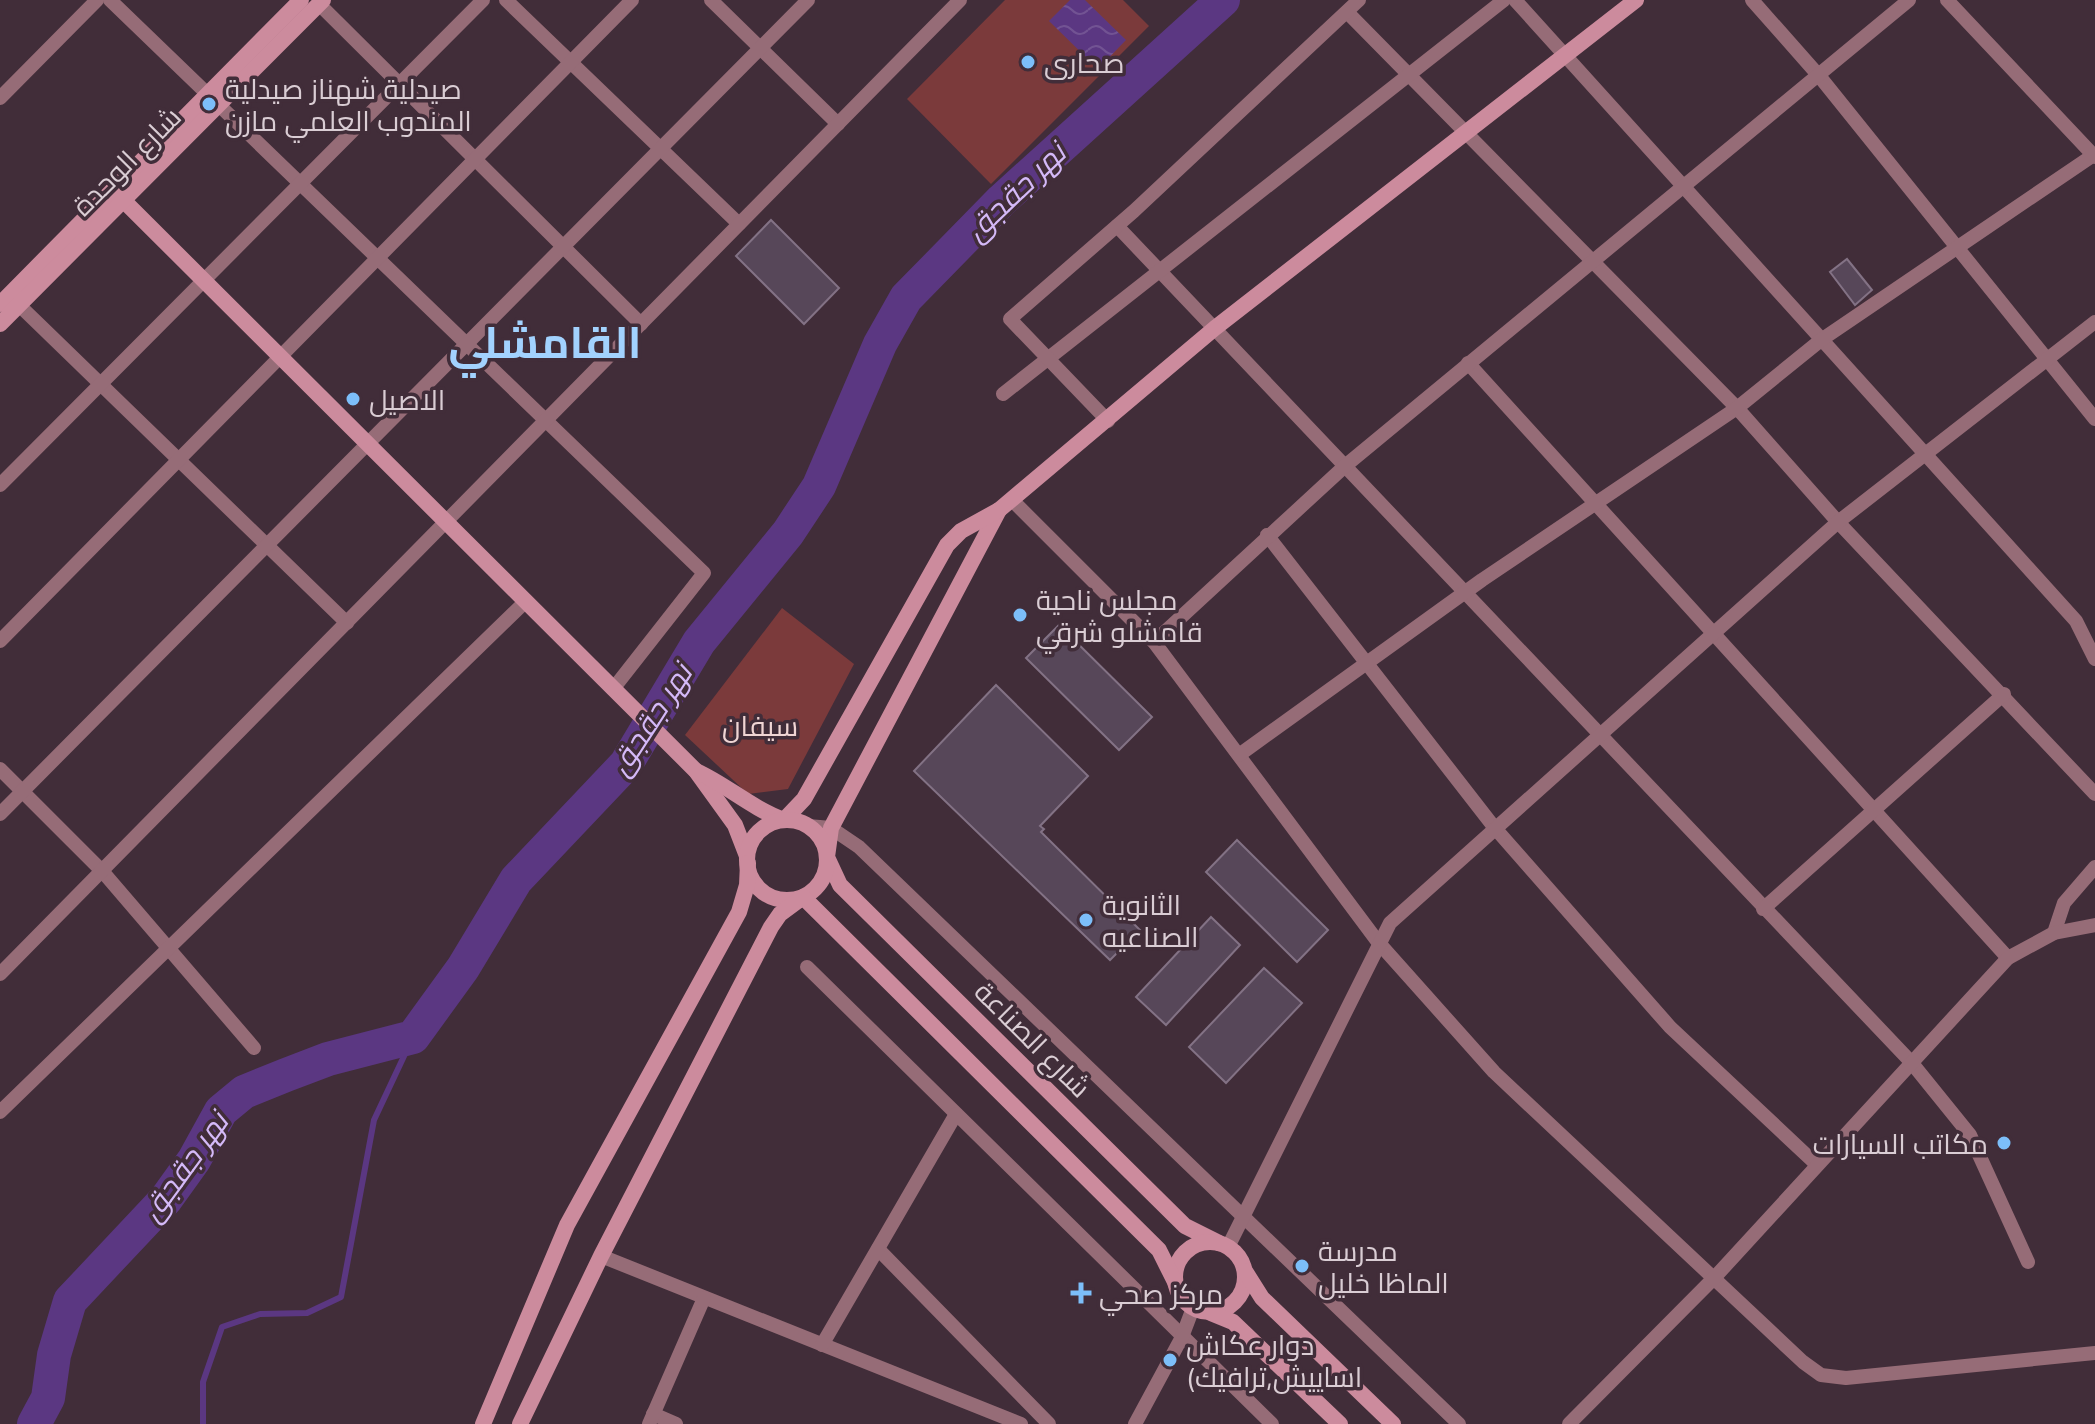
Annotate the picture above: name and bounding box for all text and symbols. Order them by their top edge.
place label: صحارى [1044,45,1125,80]
marker: صحارى [1019,53,1037,71]
place label: صيدلية شهناز صيدلية المندوب العلمي مازن [225,71,472,143]
marker: صيدلية شهناز صيدلية المندوب العلمي مازن [200,95,218,113]
street label: شارع الوحدة [64,99,189,224]
water label: نهر جقجق [957,132,1075,248]
district label: القامشلي [449,314,641,378]
place label: الاصيل [369,382,445,417]
marker: الاصيل [344,390,362,408]
place label: مجلس ناحية قامشلو شرقي [1036,582,1203,654]
marker: مجلس ناحية قامشلو شرقي [1011,606,1029,624]
water label: نهر جقجق [600,654,702,782]
park label: سيفان [722,708,798,743]
place label: الثانوية الصناعيه [1102,887,1199,954]
marker: الثانوية الصناعيه [1077,911,1095,929]
street label: شارع الصناعة [966,974,1098,1106]
water label: نهر جقجق [132,1102,238,1228]
place label: مكاتب السيارات [1813,1126,1988,1161]
marker: مكاتب السيارات [1995,1134,2013,1152]
place label: مدرسة الماظا خليل [1318,1233,1449,1300]
marker: مدرسة الماظا خليل [1293,1257,1311,1275]
place label: مركز صحي [1099,1276,1223,1316]
marker: مركز صحي [1070,1282,1092,1304]
place label: دوار عكاش (اساييش٫ترافيك [1186,1327,1362,1394]
marker: دوار عكاش (اساييش٫ترافيك [1161,1351,1179,1369]

